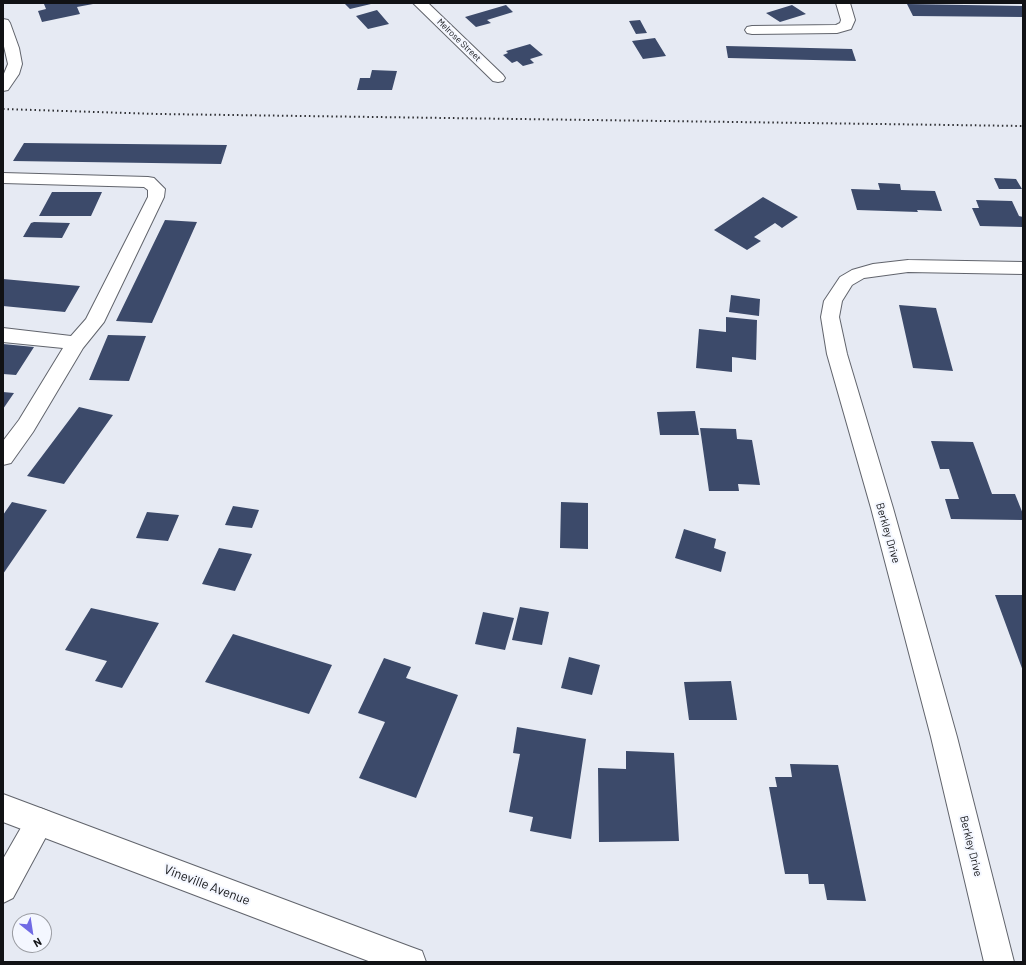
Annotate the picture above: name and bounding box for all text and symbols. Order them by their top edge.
street label: Melrose Street [435,16,483,64]
street label: Berkley Drive [873,501,903,565]
street label: Berkley Drive [957,814,985,878]
street label: Vineville Avenue [162,861,252,909]
north arrow [12,913,52,953]
text: N [31,935,44,950]

